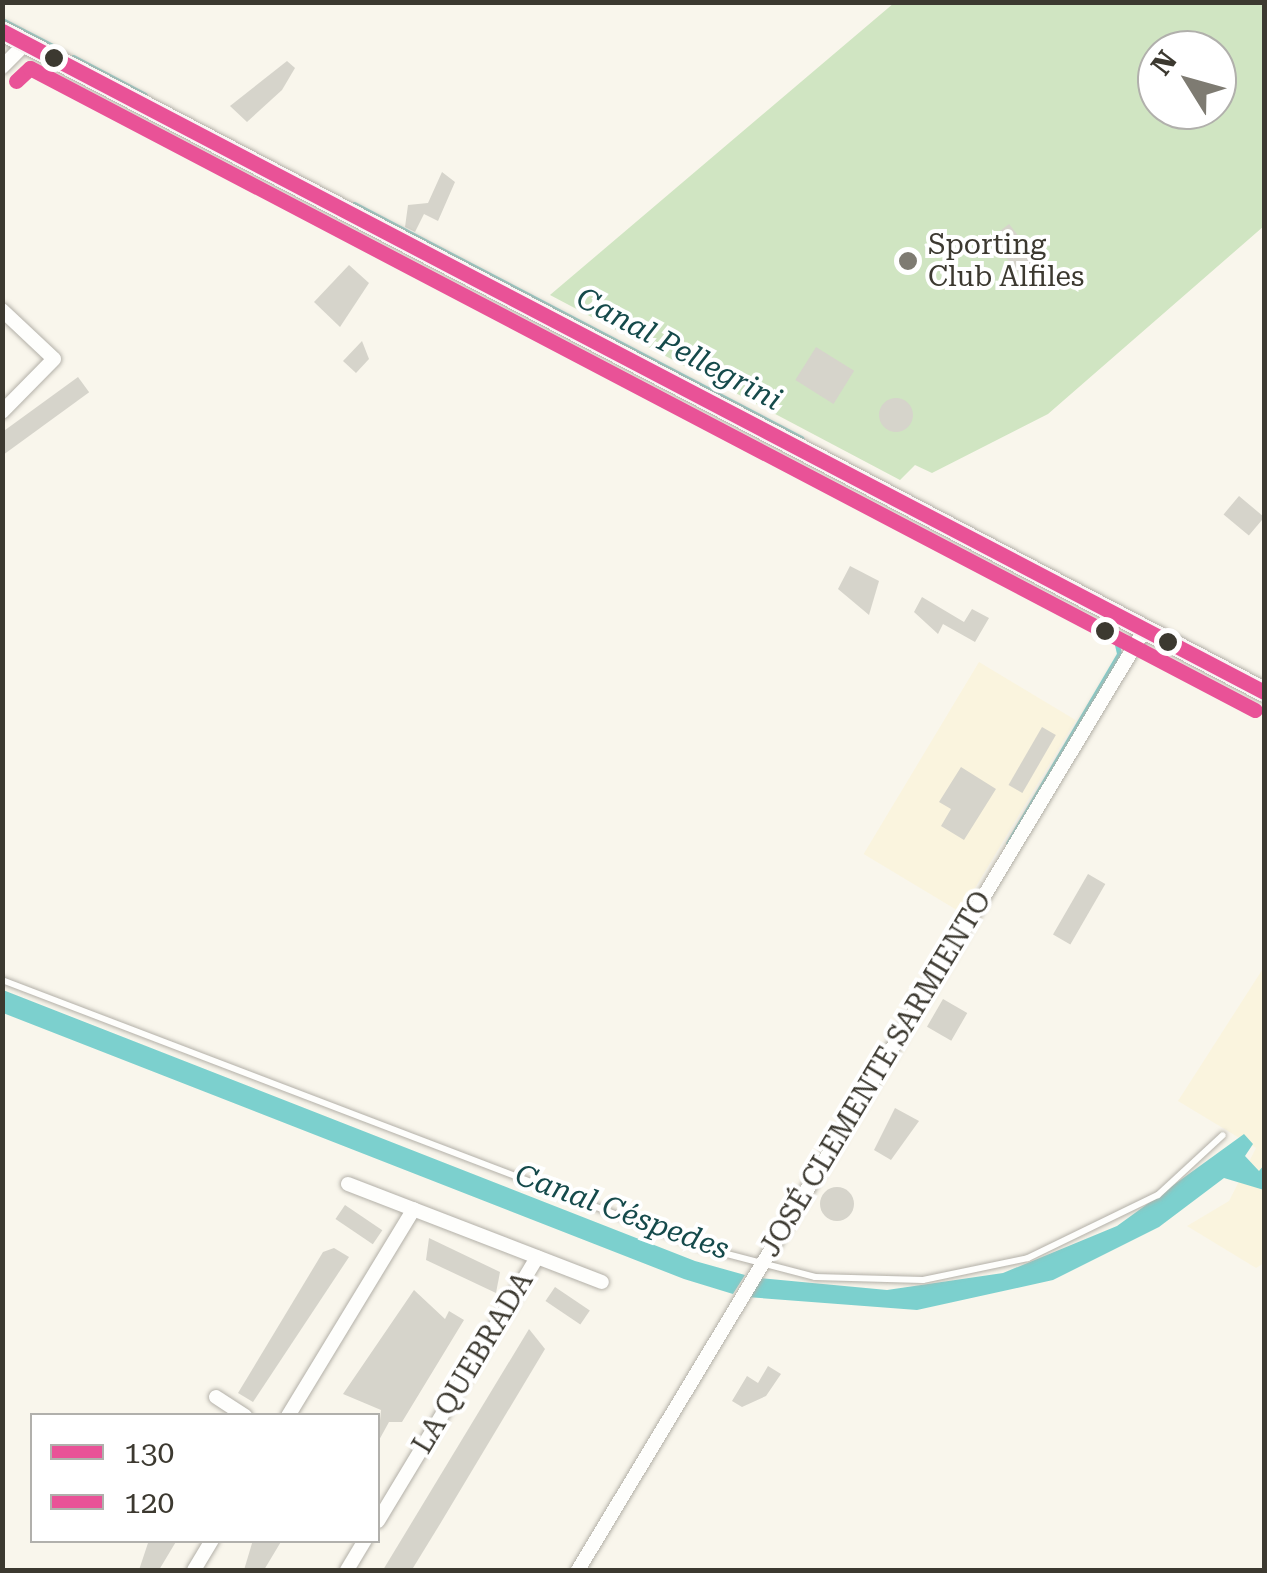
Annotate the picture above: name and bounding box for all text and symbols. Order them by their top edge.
north arrow [1137,30,1237,130]
text: N [1145,44,1184,81]
unlabelled marker [44,48,64,68]
place label: Sporting Club Alfiles [928,228,1084,294]
marker: Sporting Club Alfiles [897,250,919,272]
water label: Canal Pellegrini [570,280,788,418]
unlabelled marker [1095,621,1115,641]
unlabelled marker [1158,632,1178,652]
street label: JOSÉ CLEMENTE SARMIENTO [753,885,999,1263]
water label: Canal Céspedes [510,1157,734,1267]
street label: LA QUEBRADA [406,1266,540,1460]
legend [30,1413,380,1543]
text: 130 [124,1435,174,1470]
text: 120 [124,1485,174,1520]

